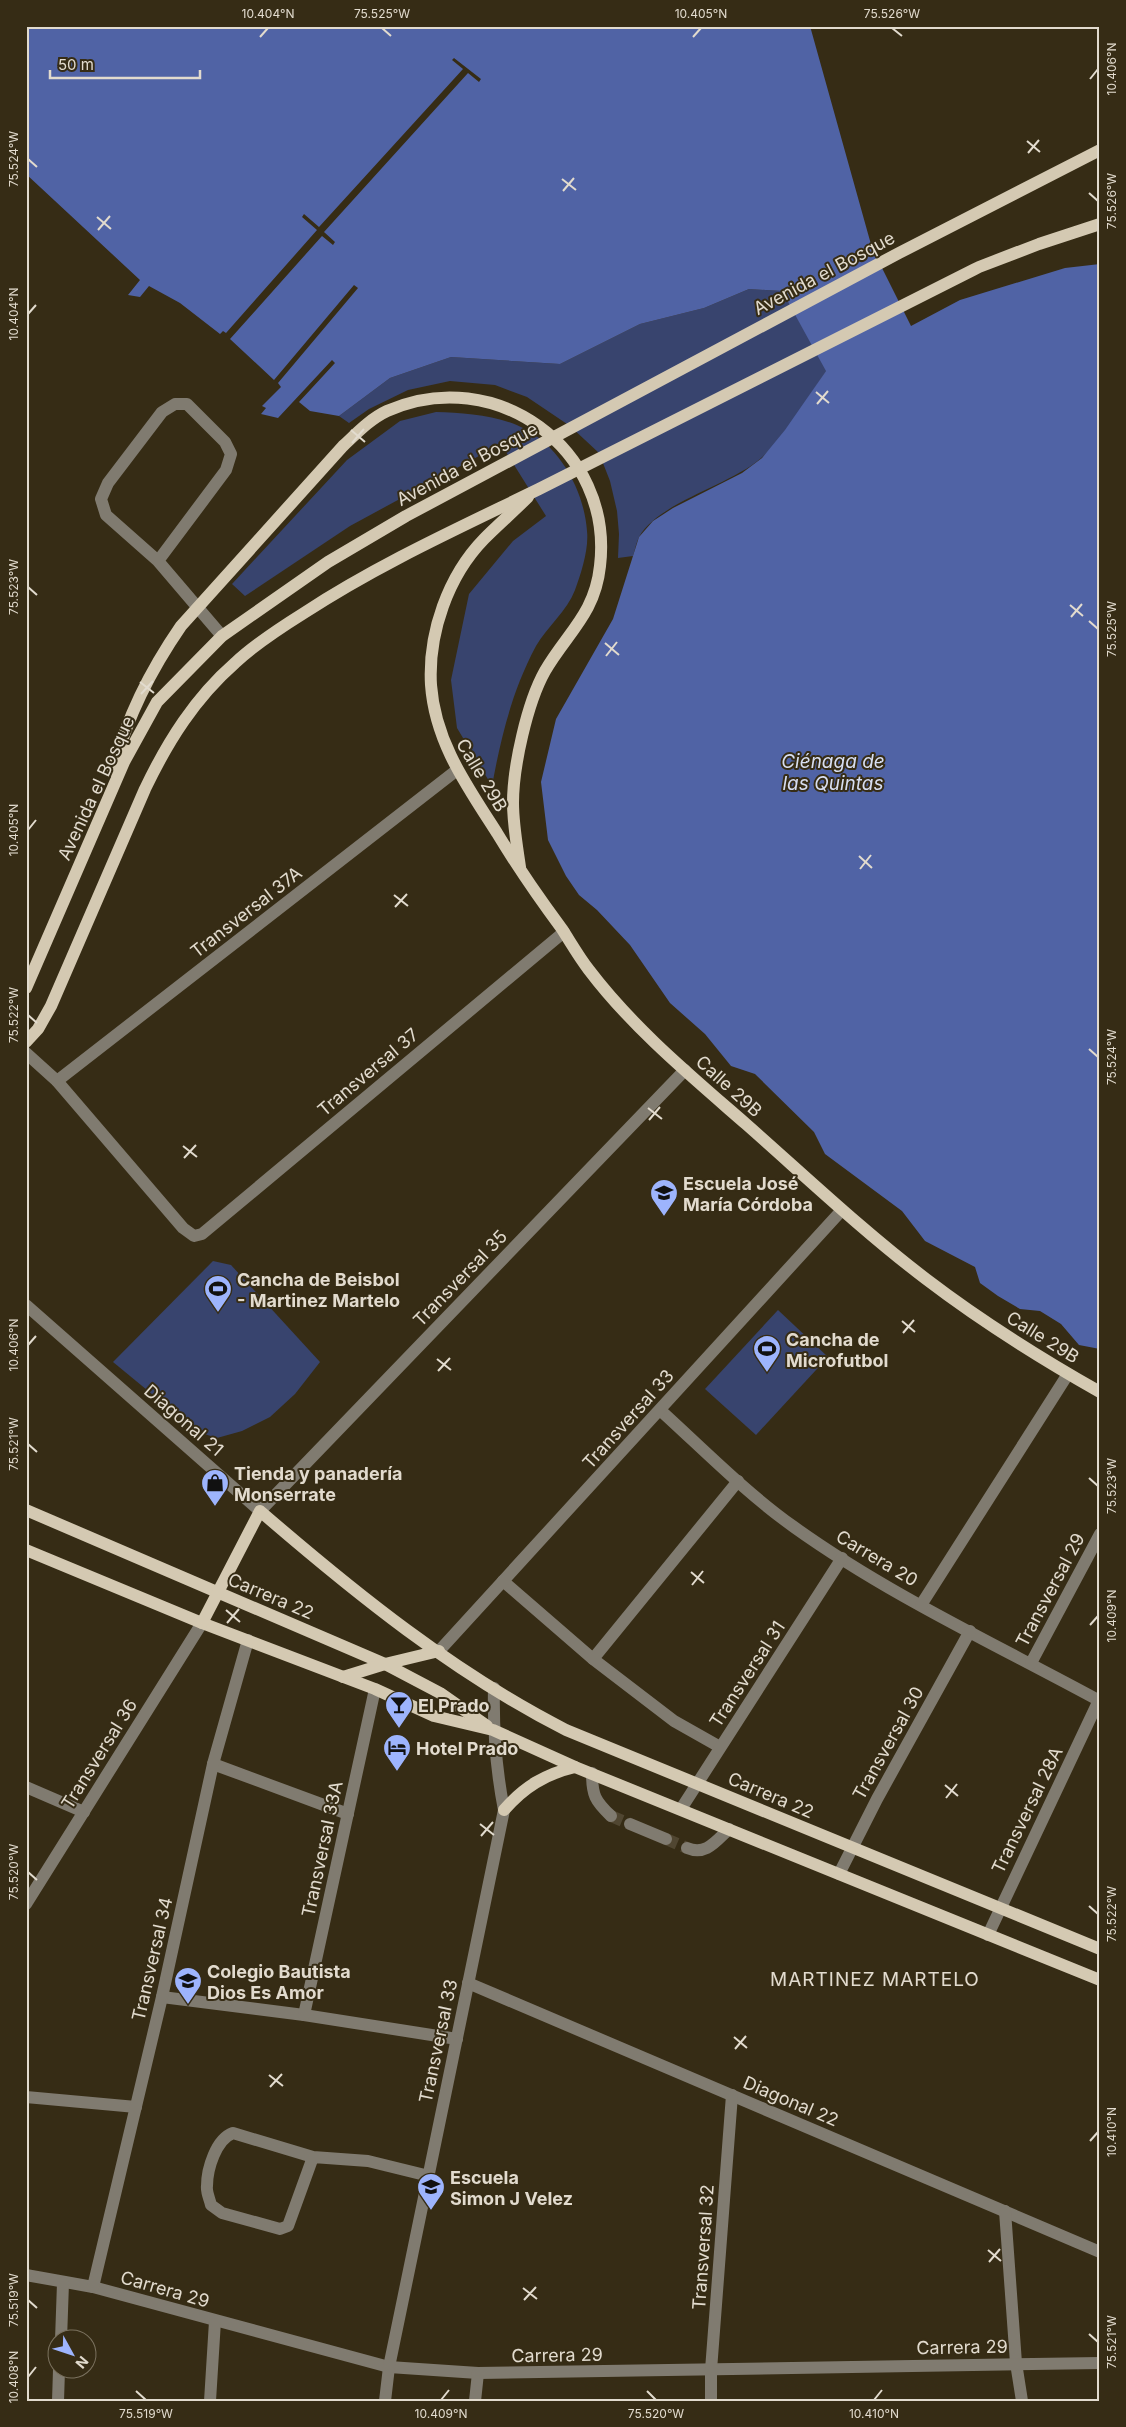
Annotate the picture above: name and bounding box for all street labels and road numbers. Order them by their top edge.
street label: Avenida el Bosque [750,227,898,319]
street label: Avenida el Bosque [393,418,541,510]
street label: Avenida el Bosque [53,713,139,863]
street label: Calle 29B [452,735,512,815]
street label: Transversal 37A [186,862,306,962]
street label: Transversal 37 [313,1024,423,1120]
street label: Calle 29B [692,1051,766,1121]
street label: Transversal 35 [409,1225,511,1331]
street label: Calle 29B [1003,1307,1083,1367]
street label: Transversal 33 [578,1365,678,1473]
street label: Diagonal 21 [140,1380,228,1460]
street label: Carrera 20 [832,1525,922,1591]
street label: Transversal 29 [1011,1530,1089,1650]
street label: Carrera 22 [225,1569,317,1623]
street label: Transversal 31 [705,1617,789,1731]
street label: Transversal 30 [848,1683,928,1803]
street label: Transversal 36 [57,1695,141,1813]
street label: Transversal 28A [987,1743,1067,1877]
street label: Carrera 22 [725,1768,817,1822]
street label: Transversal 33A [297,1779,347,1919]
street label: Transversal 34 [128,1895,176,2023]
street label: Transversal 33 [415,1977,461,2105]
street label: Diagonal 22 [740,2072,842,2130]
street label: Transversal 32 [688,2184,718,2310]
street label: Carrera 29 [118,2266,212,2312]
street label: Carrera 29 [916,2336,1008,2358]
street label: Carrera 29 [511,2344,603,2366]

